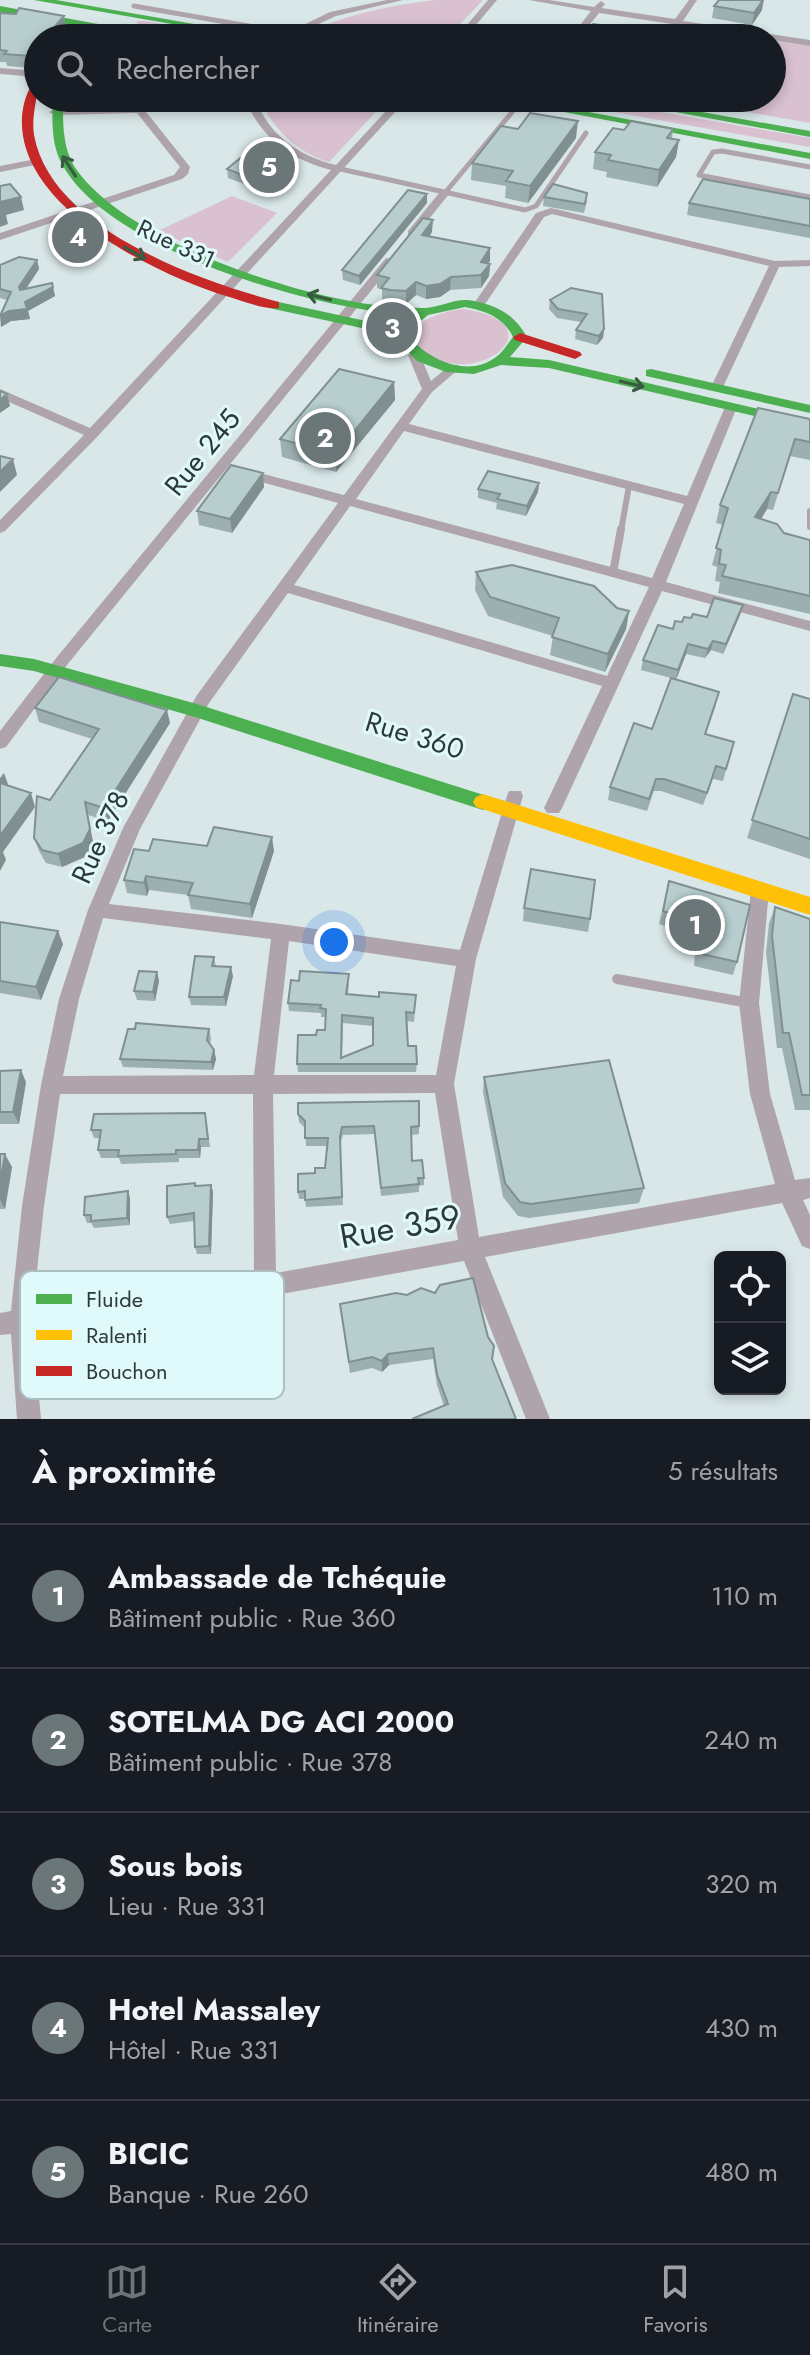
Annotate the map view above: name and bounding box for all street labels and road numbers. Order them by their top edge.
street label: Rue 331 [131,210,221,277]
street label: Rue 245 [155,400,250,505]
street label: Rue 360 [360,701,469,770]
street label: Rue 378 [61,784,140,890]
street label: Rue 359 [336,1192,464,1261]

